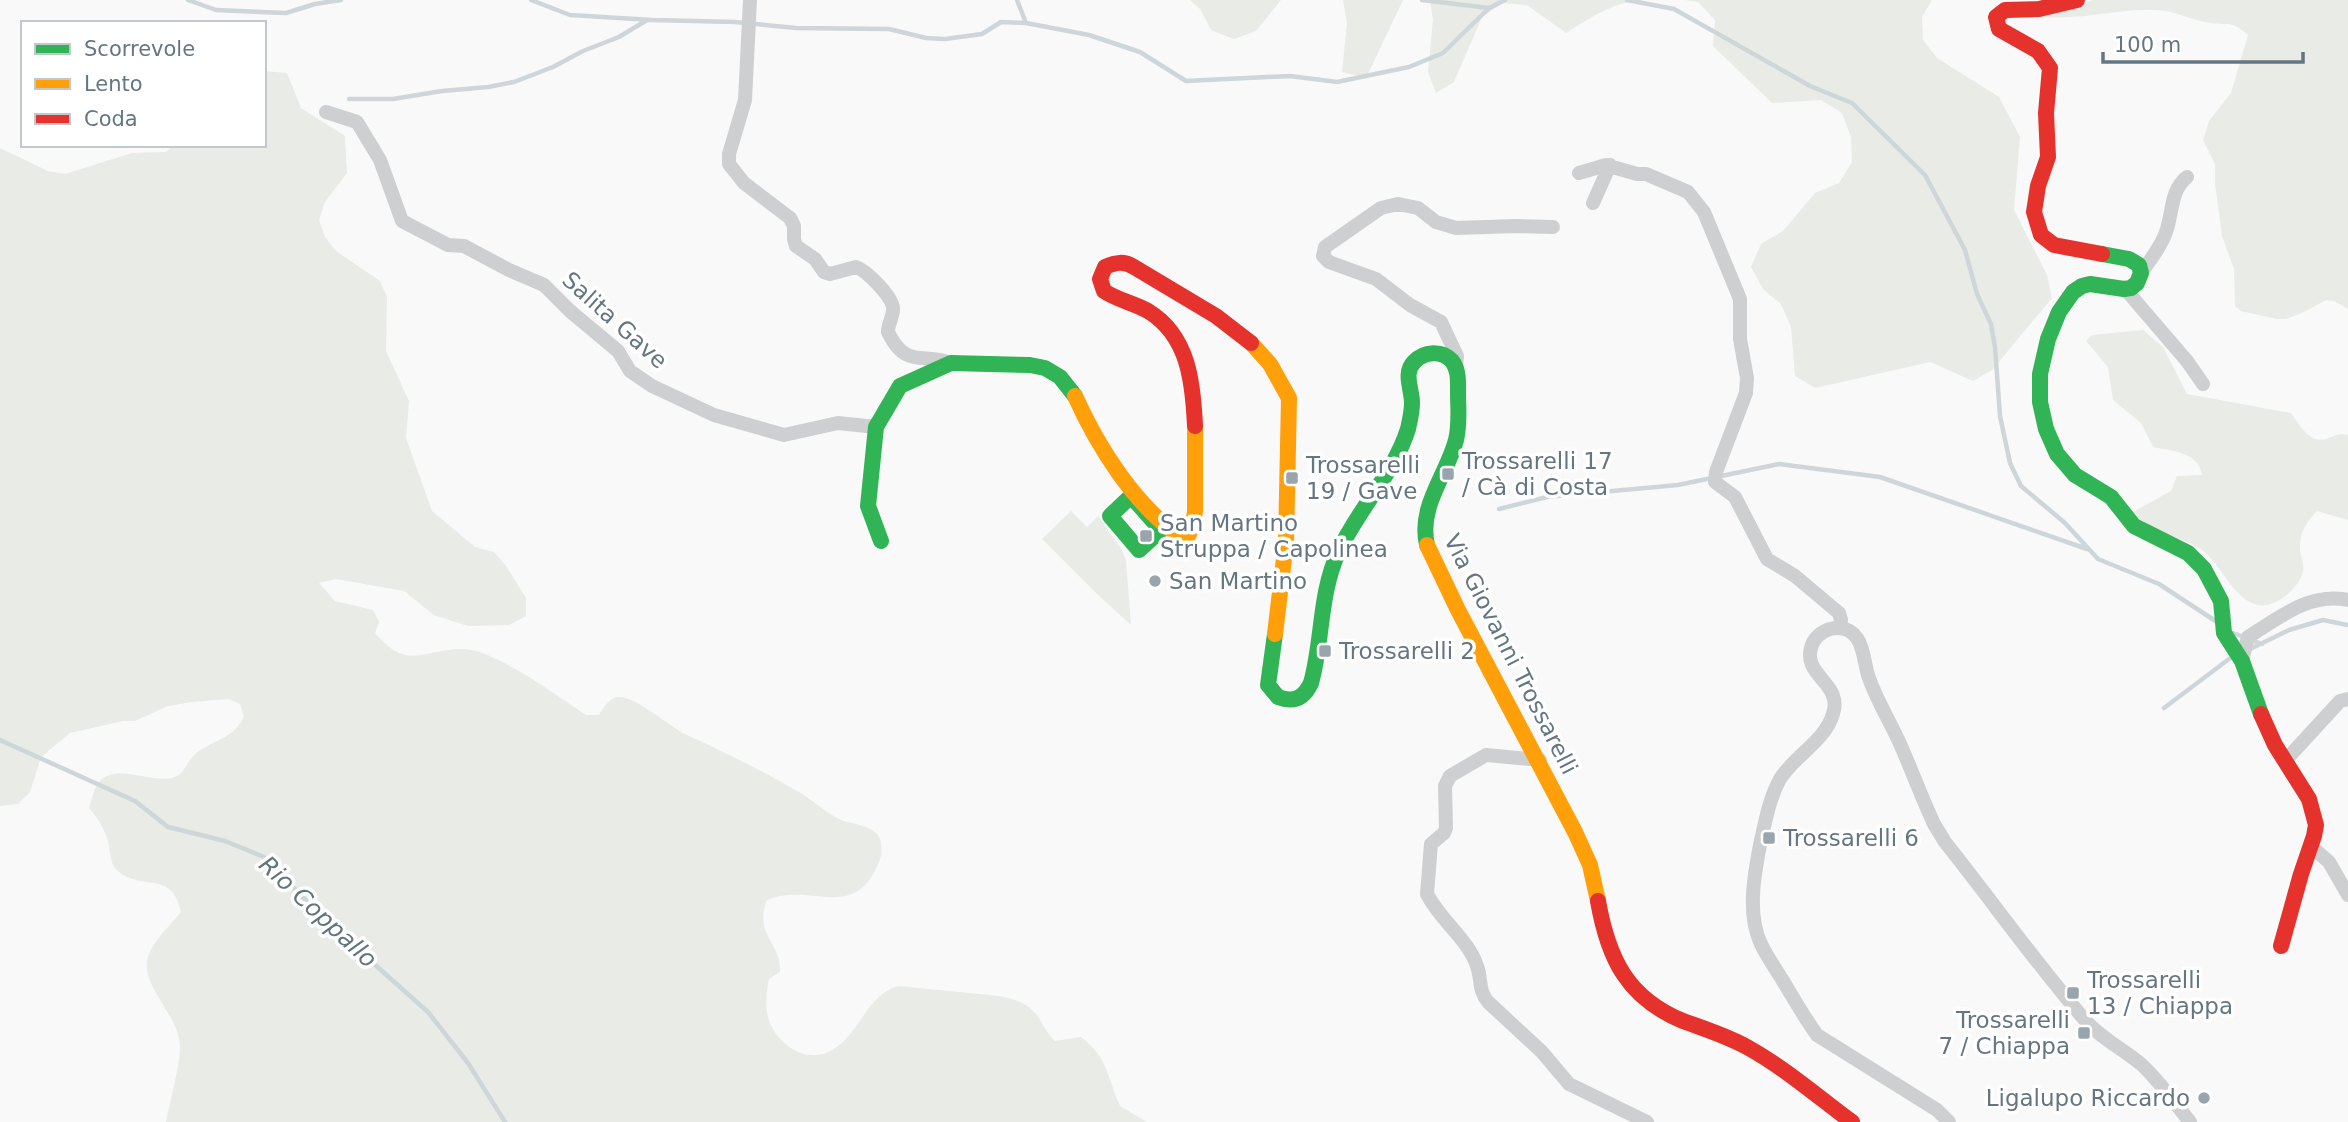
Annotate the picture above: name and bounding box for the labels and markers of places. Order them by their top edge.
place label: Trossarelli 17 / Cà di Costa [1461,448,1613,500]
place label: Trossarelli 19 / Gave [1305,452,1420,504]
marker: Trossarelli 17 / Cà di Costa [1440,466,1456,482]
marker: Trossarelli 19 / Gave [1284,470,1300,486]
place label: San Martino Struppa / Capolinea [1160,510,1388,562]
marker: San Martino Struppa / Capolinea [1138,528,1154,544]
place label: San Martino [1169,568,1307,594]
marker: San Martino [1147,573,1163,589]
place label: Trossarelli 2 [1338,638,1475,664]
marker: Trossarelli 2 [1317,643,1333,659]
place label: Trossarelli 6 [1782,825,1919,851]
marker: Trossarelli 6 [1761,830,1777,846]
place label: Trossarelli 13 / Chiappa [2086,967,2233,1019]
marker: Trossarelli 13 / Chiappa [2065,985,2081,1001]
place label: Trossarelli 7 / Chiappa [1939,1007,2070,1059]
marker: Trossarelli 7 / Chiappa [2076,1025,2092,1041]
place label: Ligalupo Riccardo [1986,1085,2190,1111]
marker: Ligalupo Riccardo [2196,1090,2212,1106]

